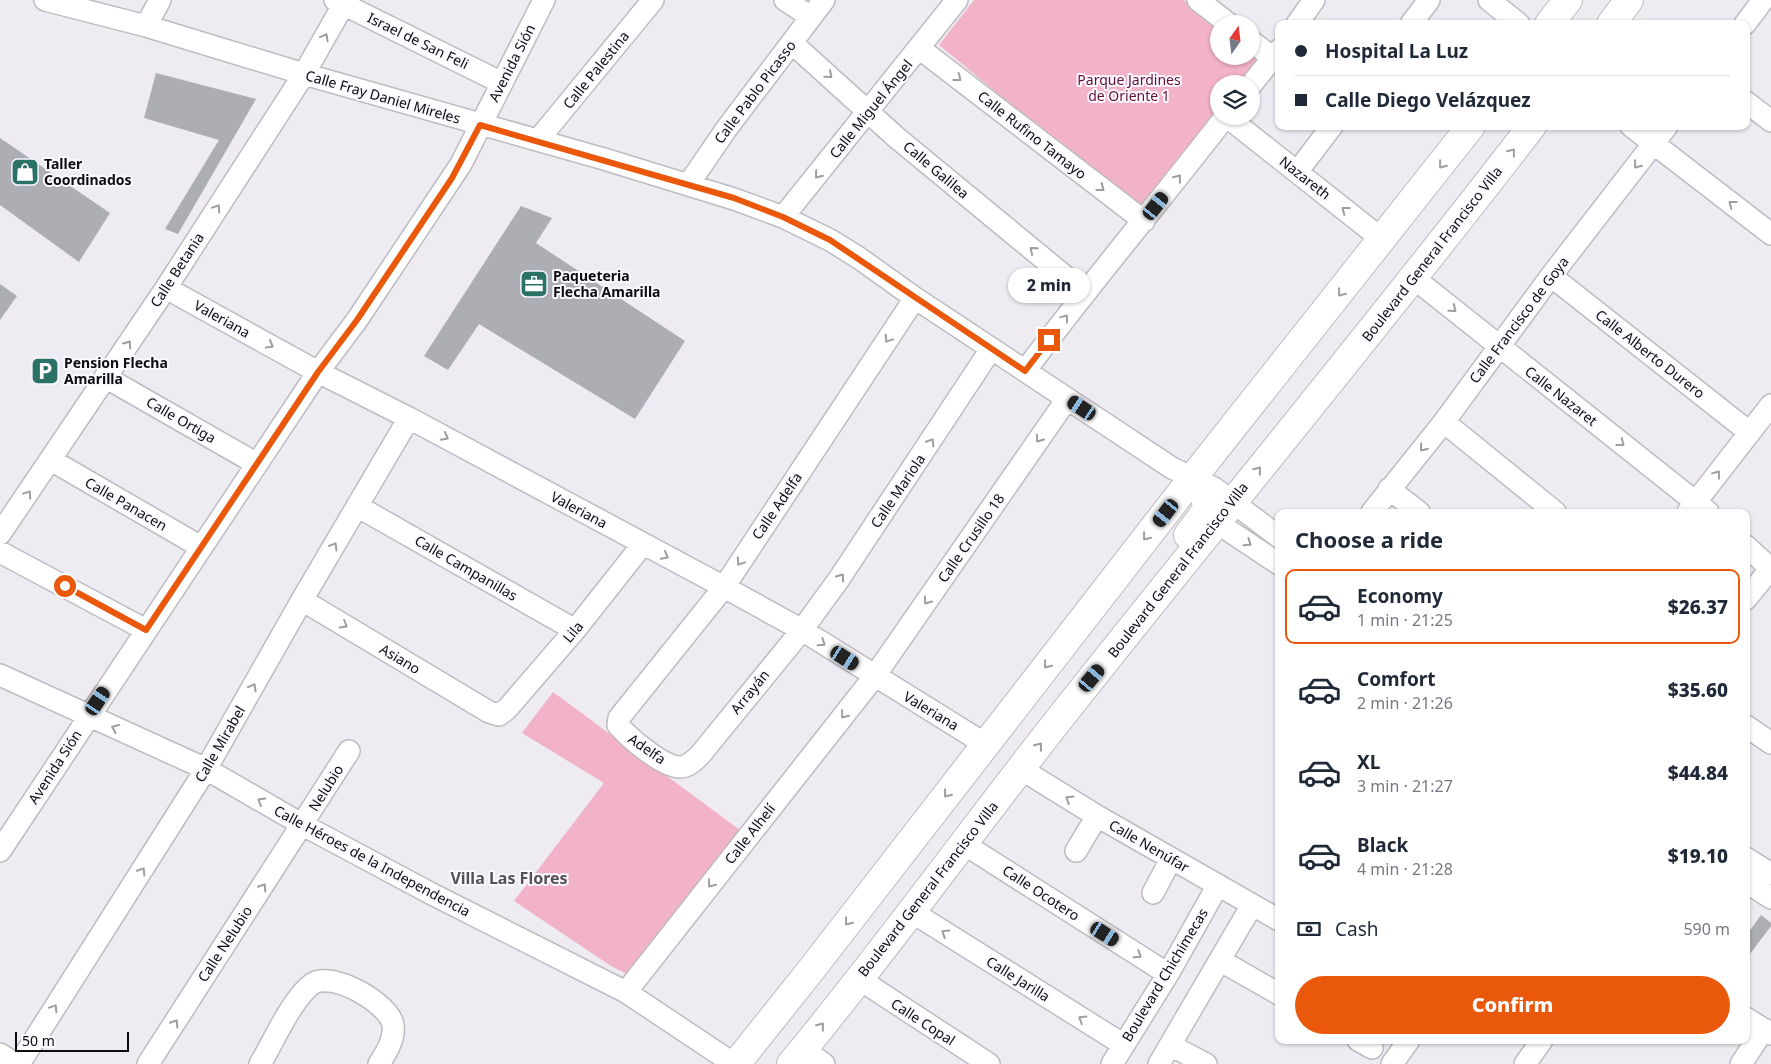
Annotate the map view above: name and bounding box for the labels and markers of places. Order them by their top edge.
place label: Taller Coordinados [44,154,132,189]
shop icon: Taller Coordinados [10,157,40,187]
place label: Paqueteria Flecha Amarilla [553,266,660,301]
office icon: Paqueteria Flecha Amarilla [519,269,549,299]
place label: Pension Flecha Amarilla [64,353,168,388]
parking icon: Pension Flecha Amarilla [30,356,60,386]

